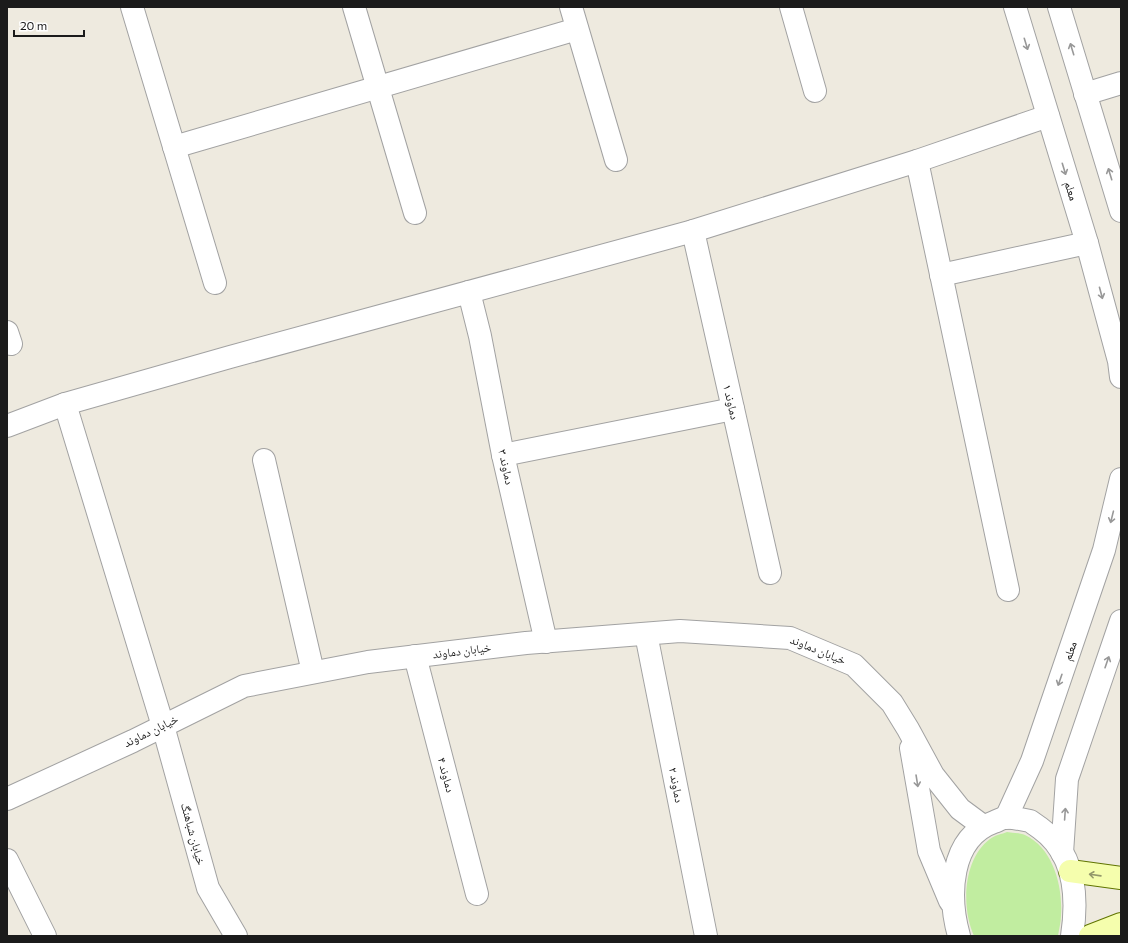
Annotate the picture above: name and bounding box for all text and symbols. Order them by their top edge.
scale bar [14,12,84,38]
text: 20 m [20,18,47,32]
one-way arrow [1023,38,1030,51]
one-way arrow [1068,43,1075,56]
one-way arrow [1061,162,1068,175]
one-way arrow [1106,167,1113,180]
street label: معلم [1060,179,1082,203]
one-way arrow [1098,287,1105,300]
street label: دماوند ۱ [721,383,743,421]
street label: دماوند ۳ [496,448,518,486]
one-way arrow [1107,510,1115,523]
street label: خیابان دماوند [788,632,849,668]
street label: خیابان دماوند [432,639,492,662]
street label: معلم [1059,639,1081,663]
one-way arrow [1104,656,1111,669]
one-way arrow [1055,674,1063,686]
street label: خیابان دماوند [121,711,181,751]
street label: دماوند ۴ [436,756,458,794]
street label: دماوند ۲ [667,766,687,804]
one-way arrow [913,774,921,787]
street label: خیابان شباهنگ [178,801,209,867]
one-way arrow [1061,808,1068,821]
one-way arrow [1089,871,1102,879]

